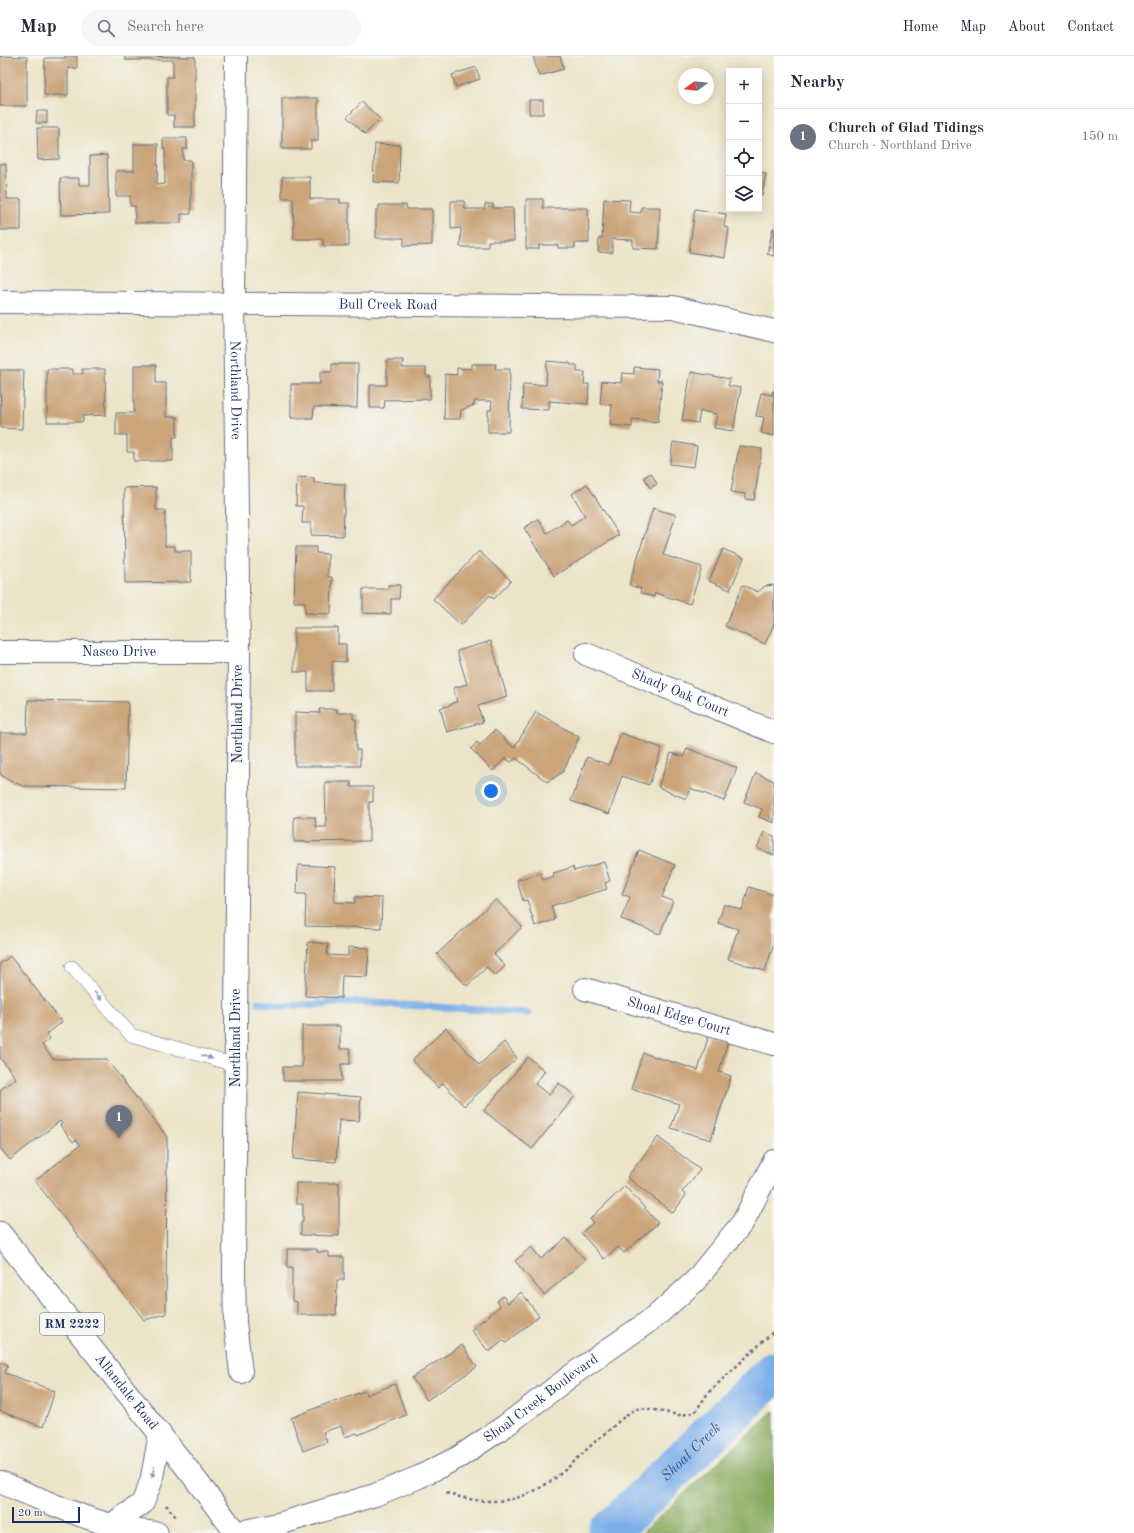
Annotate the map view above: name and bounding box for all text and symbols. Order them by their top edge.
search box [81,10,361,46]
icon: search [95,17,117,39]
text: Map [20,18,57,37]
text: Search here [127,20,204,35]
text: Home [903,20,938,34]
text: Map [960,20,986,34]
text: About [1008,20,1045,34]
text: Contact [1067,20,1114,34]
north arrow [678,68,714,104]
map controls [726,68,762,212]
button: + [726,68,762,104]
text: Nearby [790,74,845,91]
button: − [726,104,762,140]
text: Church of Glad Tidings [828,121,984,136]
text: 1 [799,130,807,143]
text: 150 m [1081,130,1118,143]
text: Church · Northland Drive [828,139,972,152]
button: locate [726,140,762,176]
button: layers [726,176,762,212]
street label: Bull Creek Road [338,298,438,312]
street label: Northland Drive [228,340,243,440]
street label: Nasco Drive [82,645,156,659]
street label: Northland Drive [231,664,245,764]
street label: Shady Oak Court [629,667,731,720]
your location [481,781,501,801]
street label: Northland Drive [229,988,243,1088]
one-way arrow [93,991,102,1002]
street label: Shoal Edge Court [626,995,733,1038]
one-way arrow [202,1054,214,1060]
pin: 1 [106,1105,132,1138]
road number: RM 2222 [40,1313,104,1335]
street label: Allandale Road [92,1351,161,1432]
street label: Shoal Creek Boulevard [481,1352,601,1445]
water label: Shoal Creek [659,1420,724,1484]
one-way arrow [150,1466,156,1478]
scale bar [12,1505,80,1524]
text: 20 m [18,1508,43,1519]

